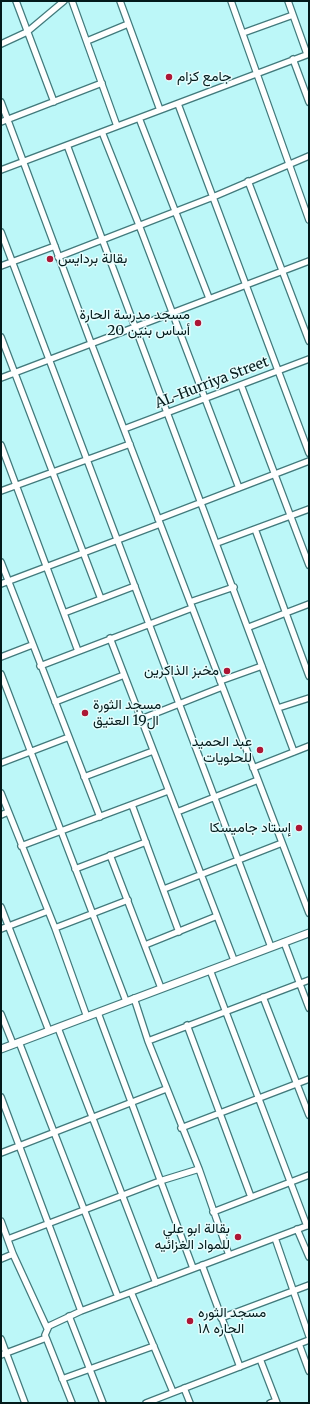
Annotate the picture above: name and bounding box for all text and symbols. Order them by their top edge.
place label: جامع كزام [177,69,231,85]
marker: جامع كزام [164,72,174,82]
place label: بقالة بردايس [58,251,127,267]
marker: بقالة بردايس [45,254,55,264]
place label: مسجد مدرسة الحارة 20 أساس بنين [79,307,190,340]
marker: مسجد مدرسة الحارة 20 أساس بنين [193,318,203,328]
street label: AL-Hurriya Street [153,354,271,412]
place label: مخبز الذاكرين [144,663,219,679]
marker: مخبز الذاكرين [222,666,232,676]
place label: مسجد الثورة ال19 العتيق [93,697,161,730]
marker: مسجد الثورة ال19 العتيق [80,708,90,718]
place label: عبد الحميد للحلويات [192,734,252,766]
marker: عبد الحميد للحلويات [255,745,265,755]
place label: إستاد جاميسكا [209,820,291,836]
marker: إستاد جاميسكا [294,823,304,833]
place label: بقالة ابو علي للمواد الغزائيه [154,1221,230,1254]
marker: بقالة ابو علي للمواد الغزائيه [233,1232,243,1242]
place label: مسجد الثوره الحاره ١٨ [198,1305,266,1338]
marker: مسجد الثوره الحاره ١٨ [185,1316,195,1326]

